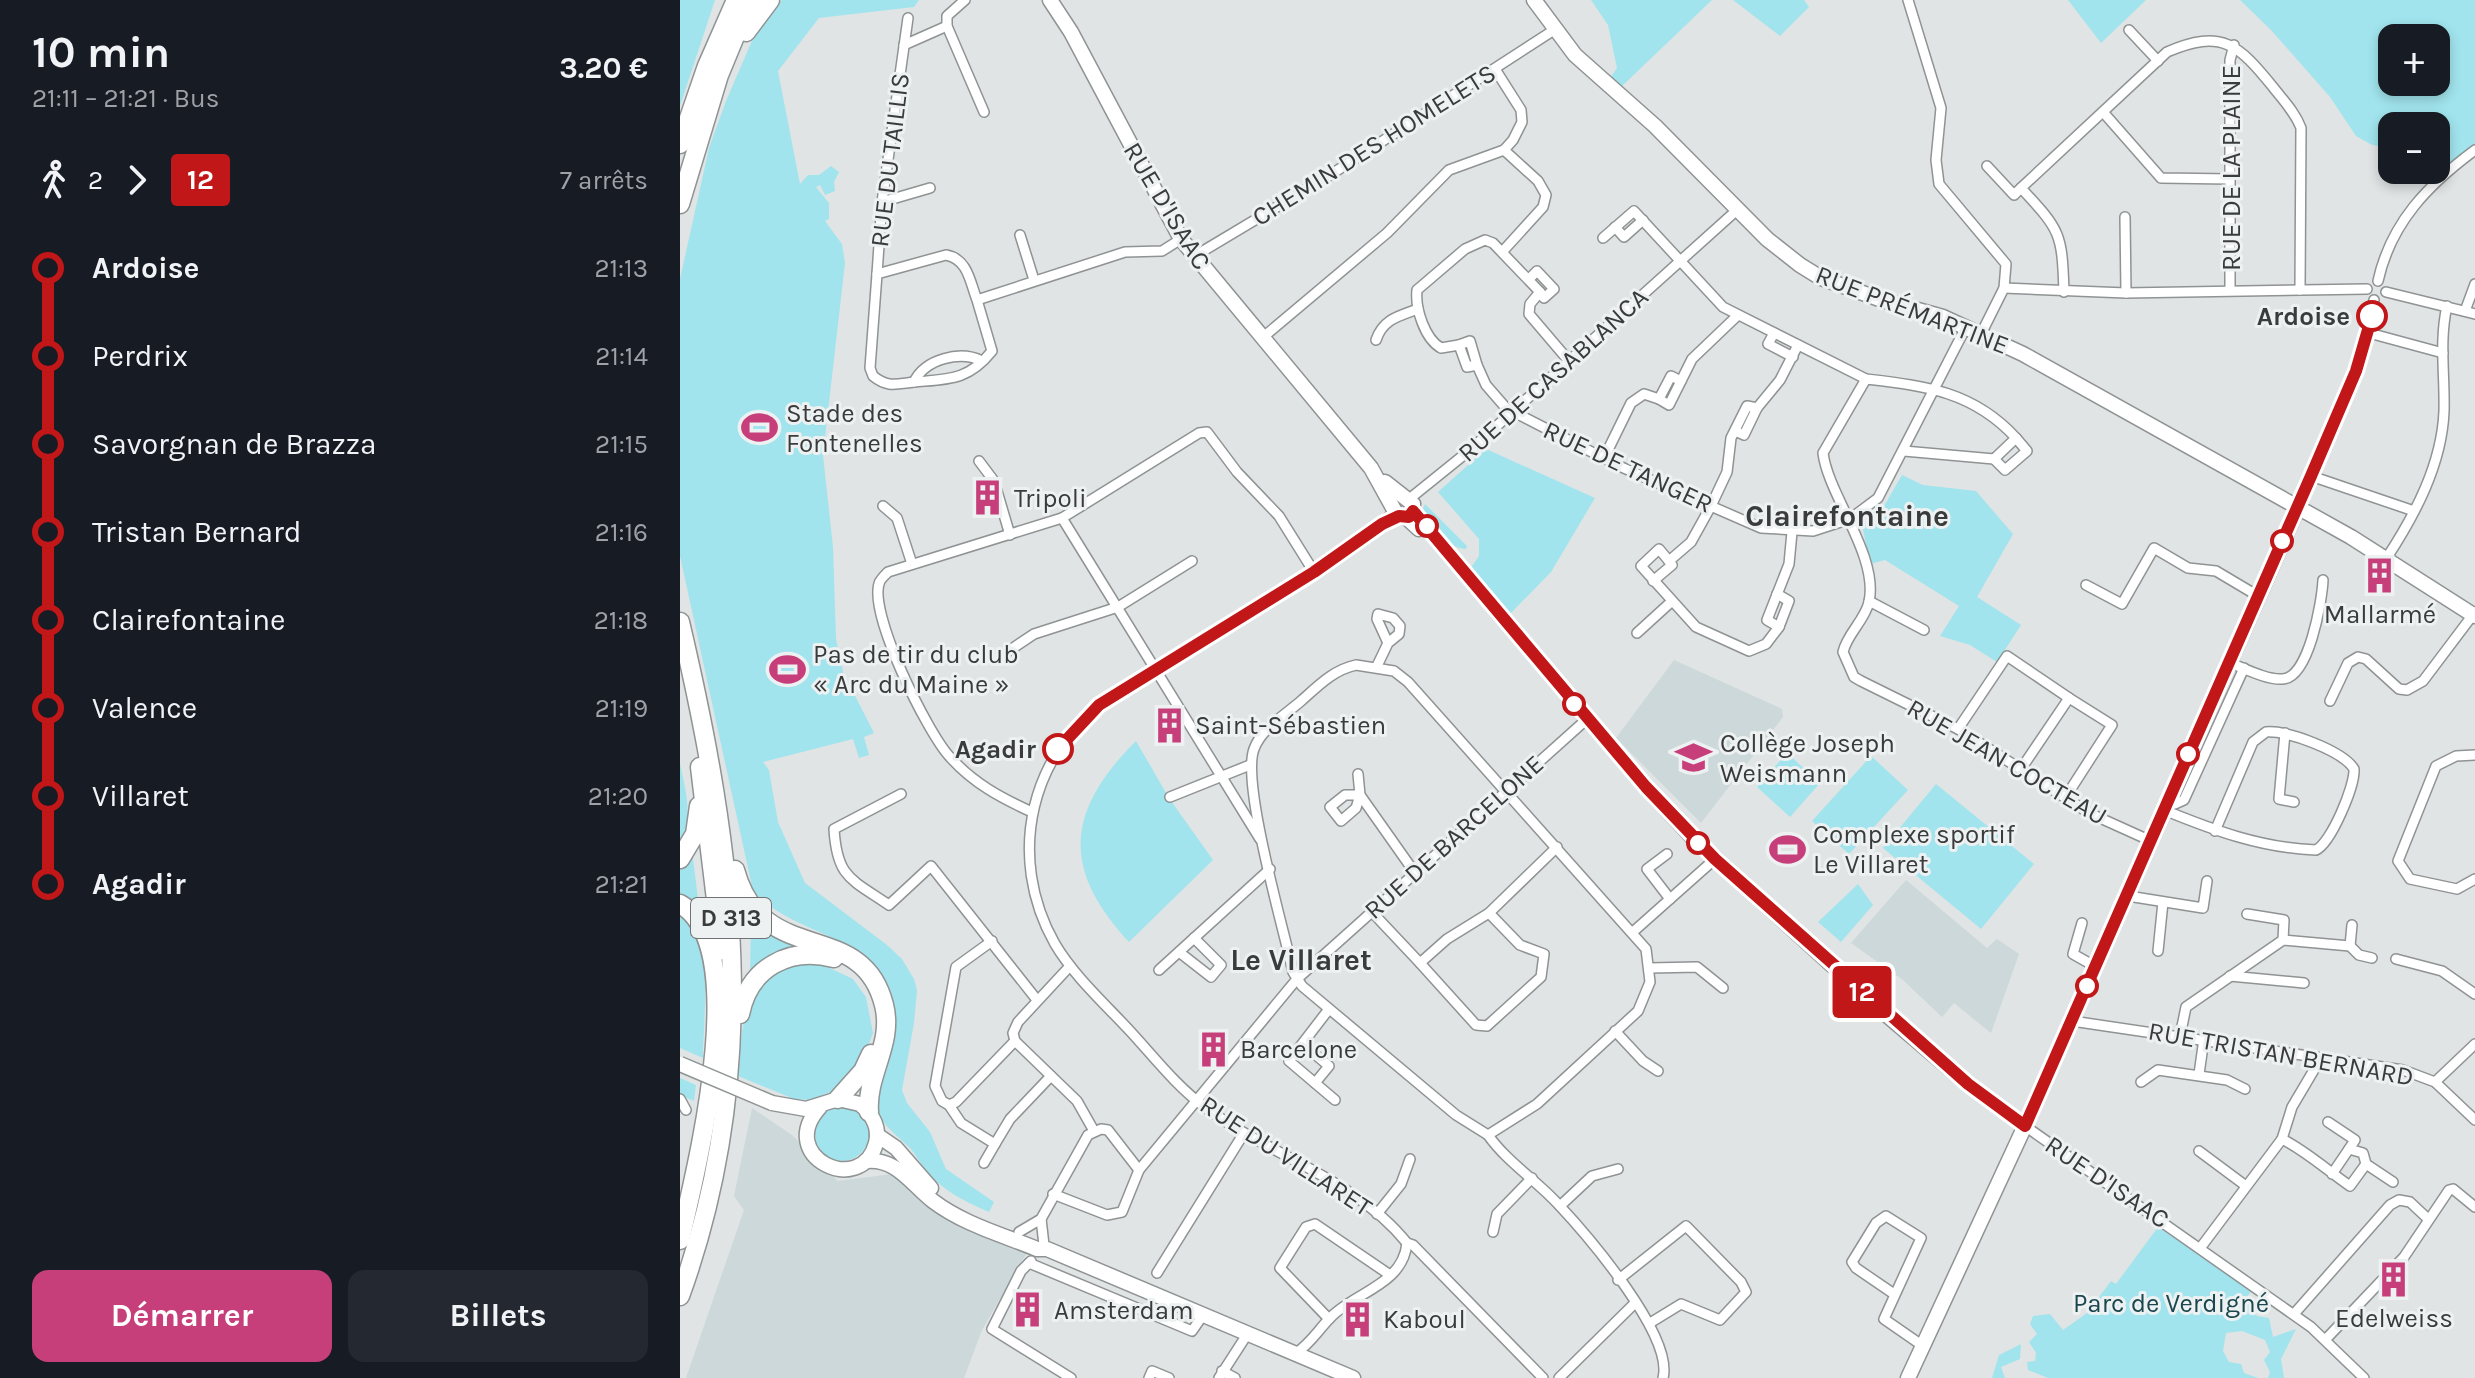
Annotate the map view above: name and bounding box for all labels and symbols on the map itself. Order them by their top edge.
street label: CHEMIN DES HOMELETS [1247,57,1501,233]
street label: RUE DE LA PLAINE [2216,65,2247,271]
street label: RUE DU TAILLIS [864,71,916,249]
street label: RUE D'ISAAC [1117,137,1217,275]
street label: RUE PRÉMARTINE [1811,258,2013,361]
street label: RUE DE CASABLANCA [1452,281,1654,469]
place label: Ardoise [2257,301,2350,332]
marker: Ardoise [2357,301,2387,331]
place label: Stade des Fontenelles [786,398,923,459]
sports icon: Stade des Fontenelles [741,409,779,447]
street label: RUE DE TANGER [1538,414,1718,520]
building icon: Tripoli [969,479,1007,517]
place label: Tripoli [1014,483,1087,514]
district label: Clairefontaine [1745,498,1949,534]
unlabelled marker [1416,515,1438,537]
unlabelled marker [2271,530,2293,552]
building icon: Mallarmé [2361,556,2399,594]
place label: Mallarmé [2324,599,2436,630]
place label: Pas de tir du club « Arc du Maine » [813,639,1019,700]
sports icon: Pas de tir du club « Arc du Maine » [768,650,806,688]
street label: RUE JEAN COCTEAU [1901,692,2113,832]
unlabelled marker [1563,693,1585,715]
building icon: Saint-Sébastien [1150,706,1188,744]
place label: Saint-Sébastien [1195,710,1386,741]
place label: Collège Joseph Weismann [1720,728,1895,789]
place label: Agadir [955,734,1037,765]
marker: Agadir [1043,734,1073,764]
school or university icon: Collège Joseph Weismann [1675,739,1713,777]
unlabelled marker [2177,743,2199,765]
street label: RUE DE BARCELONE [1358,748,1550,926]
place label: Complexe sportif Le Villaret [1813,819,2016,880]
sports icon: Complexe sportif Le Villaret [1768,830,1806,868]
unlabelled marker [1687,832,1709,854]
road number: D 313 [691,898,771,938]
district label: Le Villaret [1230,942,1372,978]
line badge: 12 [1826,966,1898,1018]
unlabelled marker [2076,975,2098,997]
street label: RUE TRISTAN BERNARD [2146,1015,2416,1093]
building icon: Barcelone [1195,1030,1233,1068]
place label: Barcelone [1240,1034,1357,1065]
street label: RUE DU VILLARET [1194,1089,1378,1223]
street label: RUE D'ISAAC [2039,1129,2175,1235]
building icon: Edelweiss [2375,1260,2413,1298]
park label: Parc de Verdigné [2073,1288,2269,1319]
building icon: Amsterdam [1009,1291,1047,1329]
place label: Amsterdam [1054,1295,1194,1326]
building icon: Kaboul [1338,1300,1376,1338]
place label: Edelweiss [2335,1303,2453,1334]
place label: Kaboul [1383,1304,1466,1335]

